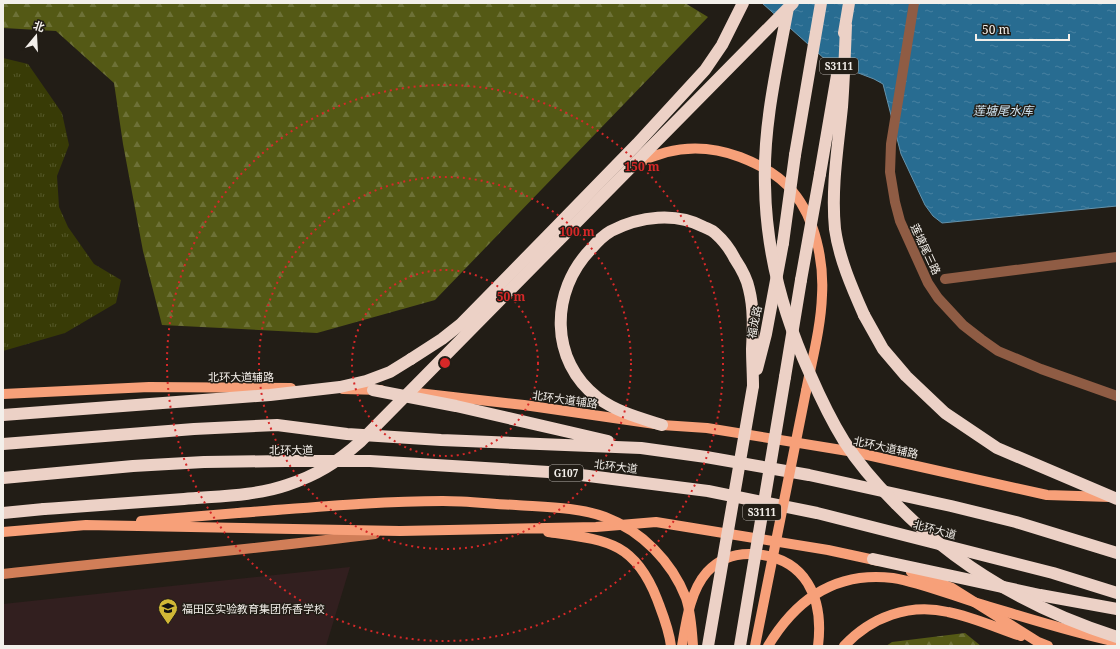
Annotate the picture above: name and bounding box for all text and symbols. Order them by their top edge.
north arrow [16,16,56,56]
scale bar [976,16,1069,42]
text: 北 [32,17,47,35]
text: 50 m [982,21,1010,38]
road number: S3111 [820,58,858,74]
water label: 莲塘尾水库 [973,102,1035,119]
text: 150 m [624,158,660,175]
street label: 莲塘尾三路 [908,221,944,277]
text: 100 m [559,223,595,240]
text: 50 m [497,288,525,305]
street label: 福龙路 [743,304,765,340]
centre of rings [438,356,452,370]
street label: 北环大道辅路 [208,369,274,384]
street label: 北环大道辅路 [531,387,599,411]
street label: 北环大道辅路 [852,433,920,461]
street label: 北环大道 [269,442,313,457]
street label: 北环大道 [593,456,639,476]
road number: G107 [549,465,583,481]
road number: S3111 [743,504,781,520]
street label: 北环大道 [912,516,958,542]
school or university icon: 福田区实验教育集团侨香学校 [157,597,179,625]
place label: 福田区实验教育集团侨香学校 [182,601,325,616]

